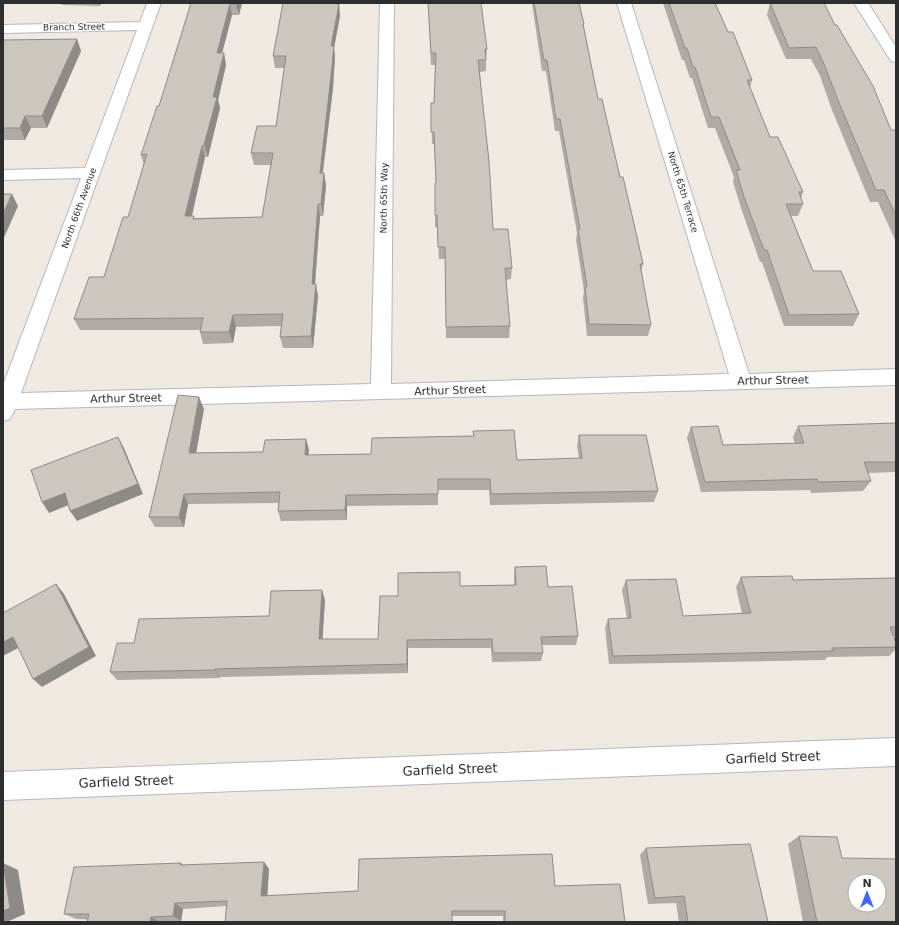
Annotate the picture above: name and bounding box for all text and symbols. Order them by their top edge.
street label: Branch Street [43,21,106,33]
street label: North 65th Terrace [666,150,700,234]
street label: North 65th Way [378,162,390,233]
street label: North 66th Avenue [60,166,98,250]
street label: Arthur Street [737,373,810,388]
street label: Arthur Street [414,383,487,398]
street label: Arthur Street [90,391,163,406]
street label: Garfield Street [725,748,821,767]
street label: Garfield Street [402,760,498,779]
street label: Garfield Street [78,772,174,791]
north arrow [847,873,887,913]
text: N [862,877,872,890]

